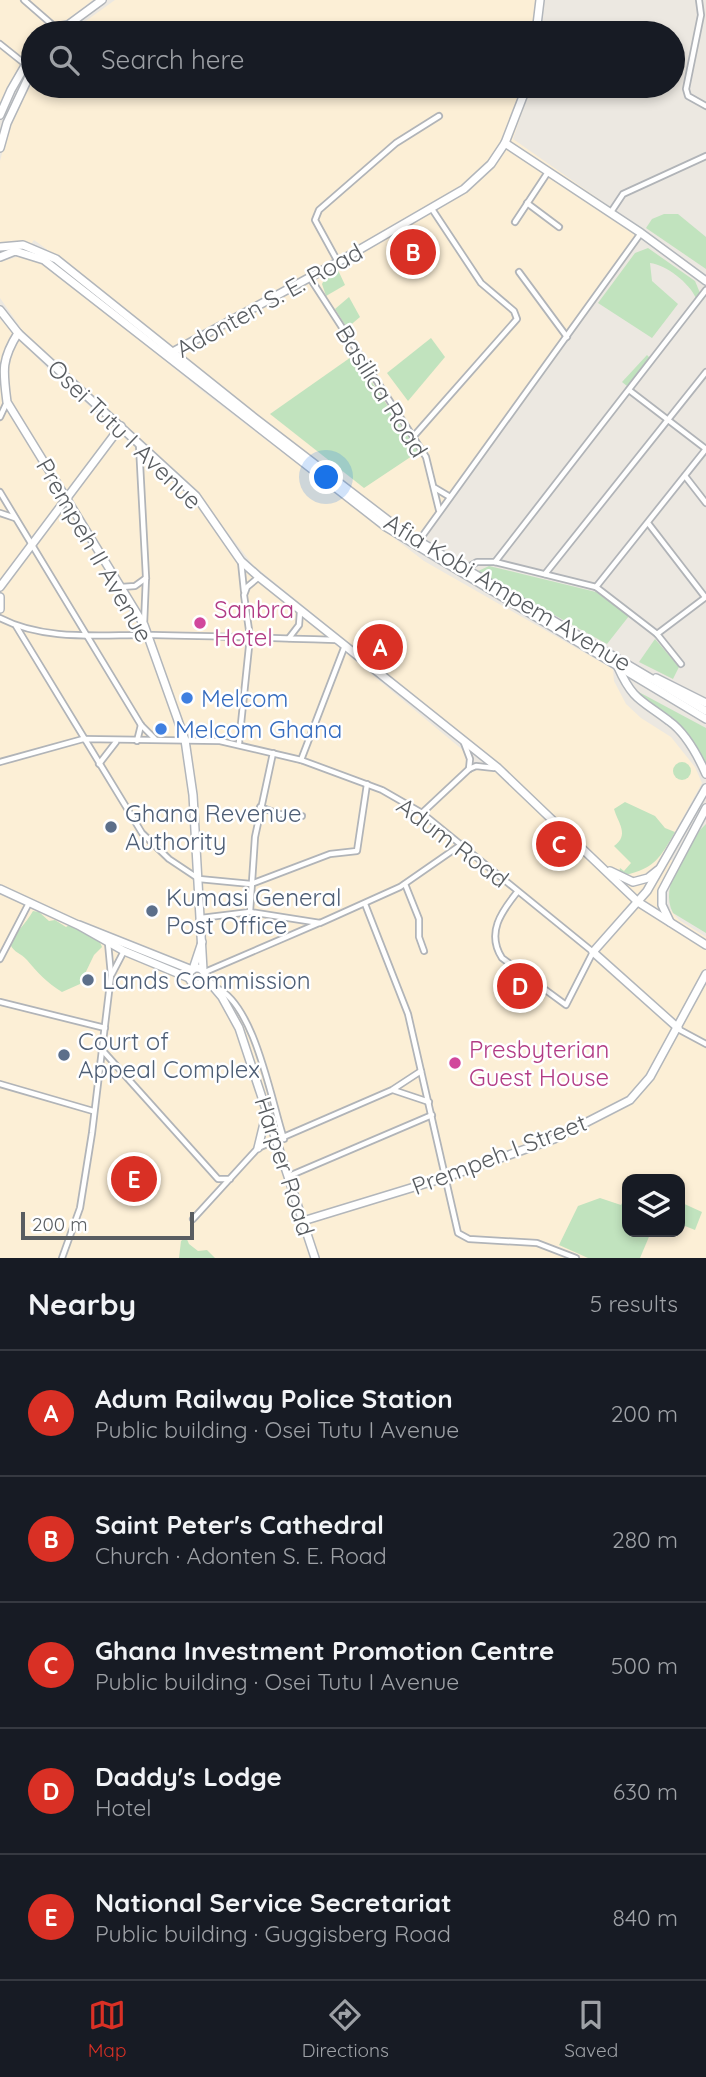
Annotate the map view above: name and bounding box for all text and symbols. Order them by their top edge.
search box [21,21,685,98]
icon: search [45,41,83,79]
text: Search here [101,43,245,76]
pin: B [390,226,436,278]
street label: Adonten S. E. Road [170,236,368,364]
street label: Basilica Road [329,319,435,463]
street label: Osei Tutu I Avenue [42,353,208,515]
street label: Prempeh II Avenue [30,453,160,647]
your location [309,460,343,494]
street label: Afia Kobi Ampem Avenue [379,507,637,677]
place label: Sanbra Hotel [214,594,294,652]
marker: Sanbra Hotel [192,615,208,631]
pin: A [357,621,403,673]
place label: Melcom [201,683,289,713]
marker: Melcom [179,690,195,706]
place label: Melcom Ghana [175,714,342,744]
marker: Melcom Ghana [153,721,169,737]
street label: Adum Road [391,790,515,894]
place label: Ghana Revenue Authority [125,798,301,856]
pin: C [536,818,582,870]
marker: Ghana Revenue Authority [103,819,119,835]
place label: Kumasi General Post Office [166,882,342,940]
marker: Kumasi General Post Office [144,903,160,919]
pin: D [497,960,543,1012]
place label: Lands Commission [102,965,311,995]
marker: Lands Commission [80,972,96,988]
place label: Court of Appeal Complex [78,1026,260,1084]
place label: Presbyterian Guest House [469,1034,609,1092]
marker: Court of Appeal Complex [56,1047,72,1063]
marker: Presbyterian Guest House [447,1055,463,1071]
street label: Harper Road [248,1093,322,1239]
street label: Prempeh I Street [407,1107,591,1201]
pin: E [111,1153,157,1205]
map controls [622,1174,685,1237]
button: layers [622,1174,685,1237]
scale bar [21,1209,194,1241]
text: 200 m [32,1212,88,1236]
text: Nearby [28,1285,136,1323]
text: 5 results [590,1289,678,1318]
text: Adum Railway Police Station [95,1382,453,1415]
text: A [44,1399,58,1428]
text: 200 m [611,1399,678,1428]
text: Public building · Osei Tutu I Avenue [95,1415,459,1444]
text: Saint Peter's Cathedral [95,1508,384,1541]
text: B [43,1525,59,1554]
text: 280 m [612,1525,678,1554]
text: Church · Adonten S. E. Road [95,1541,387,1570]
text: Ghana Investment Promotion Centre [95,1634,554,1667]
text: C [44,1651,58,1680]
text: 500 m [611,1651,678,1680]
text: Public building · Osei Tutu I Avenue [95,1667,459,1696]
text: Daddy's Lodge [95,1760,282,1793]
text: D [43,1777,59,1806]
text: 630 m [613,1777,678,1806]
text: Hotel [95,1793,151,1822]
text: National Service Secretariat [95,1886,452,1919]
text: E [44,1903,58,1932]
text: 840 m [613,1903,678,1932]
text: Public building · Guggisberg Road [95,1919,451,1948]
tab: Map [88,1996,126,2062]
tab: Directions [302,1996,389,2062]
tab: Saved [564,1996,618,2062]

